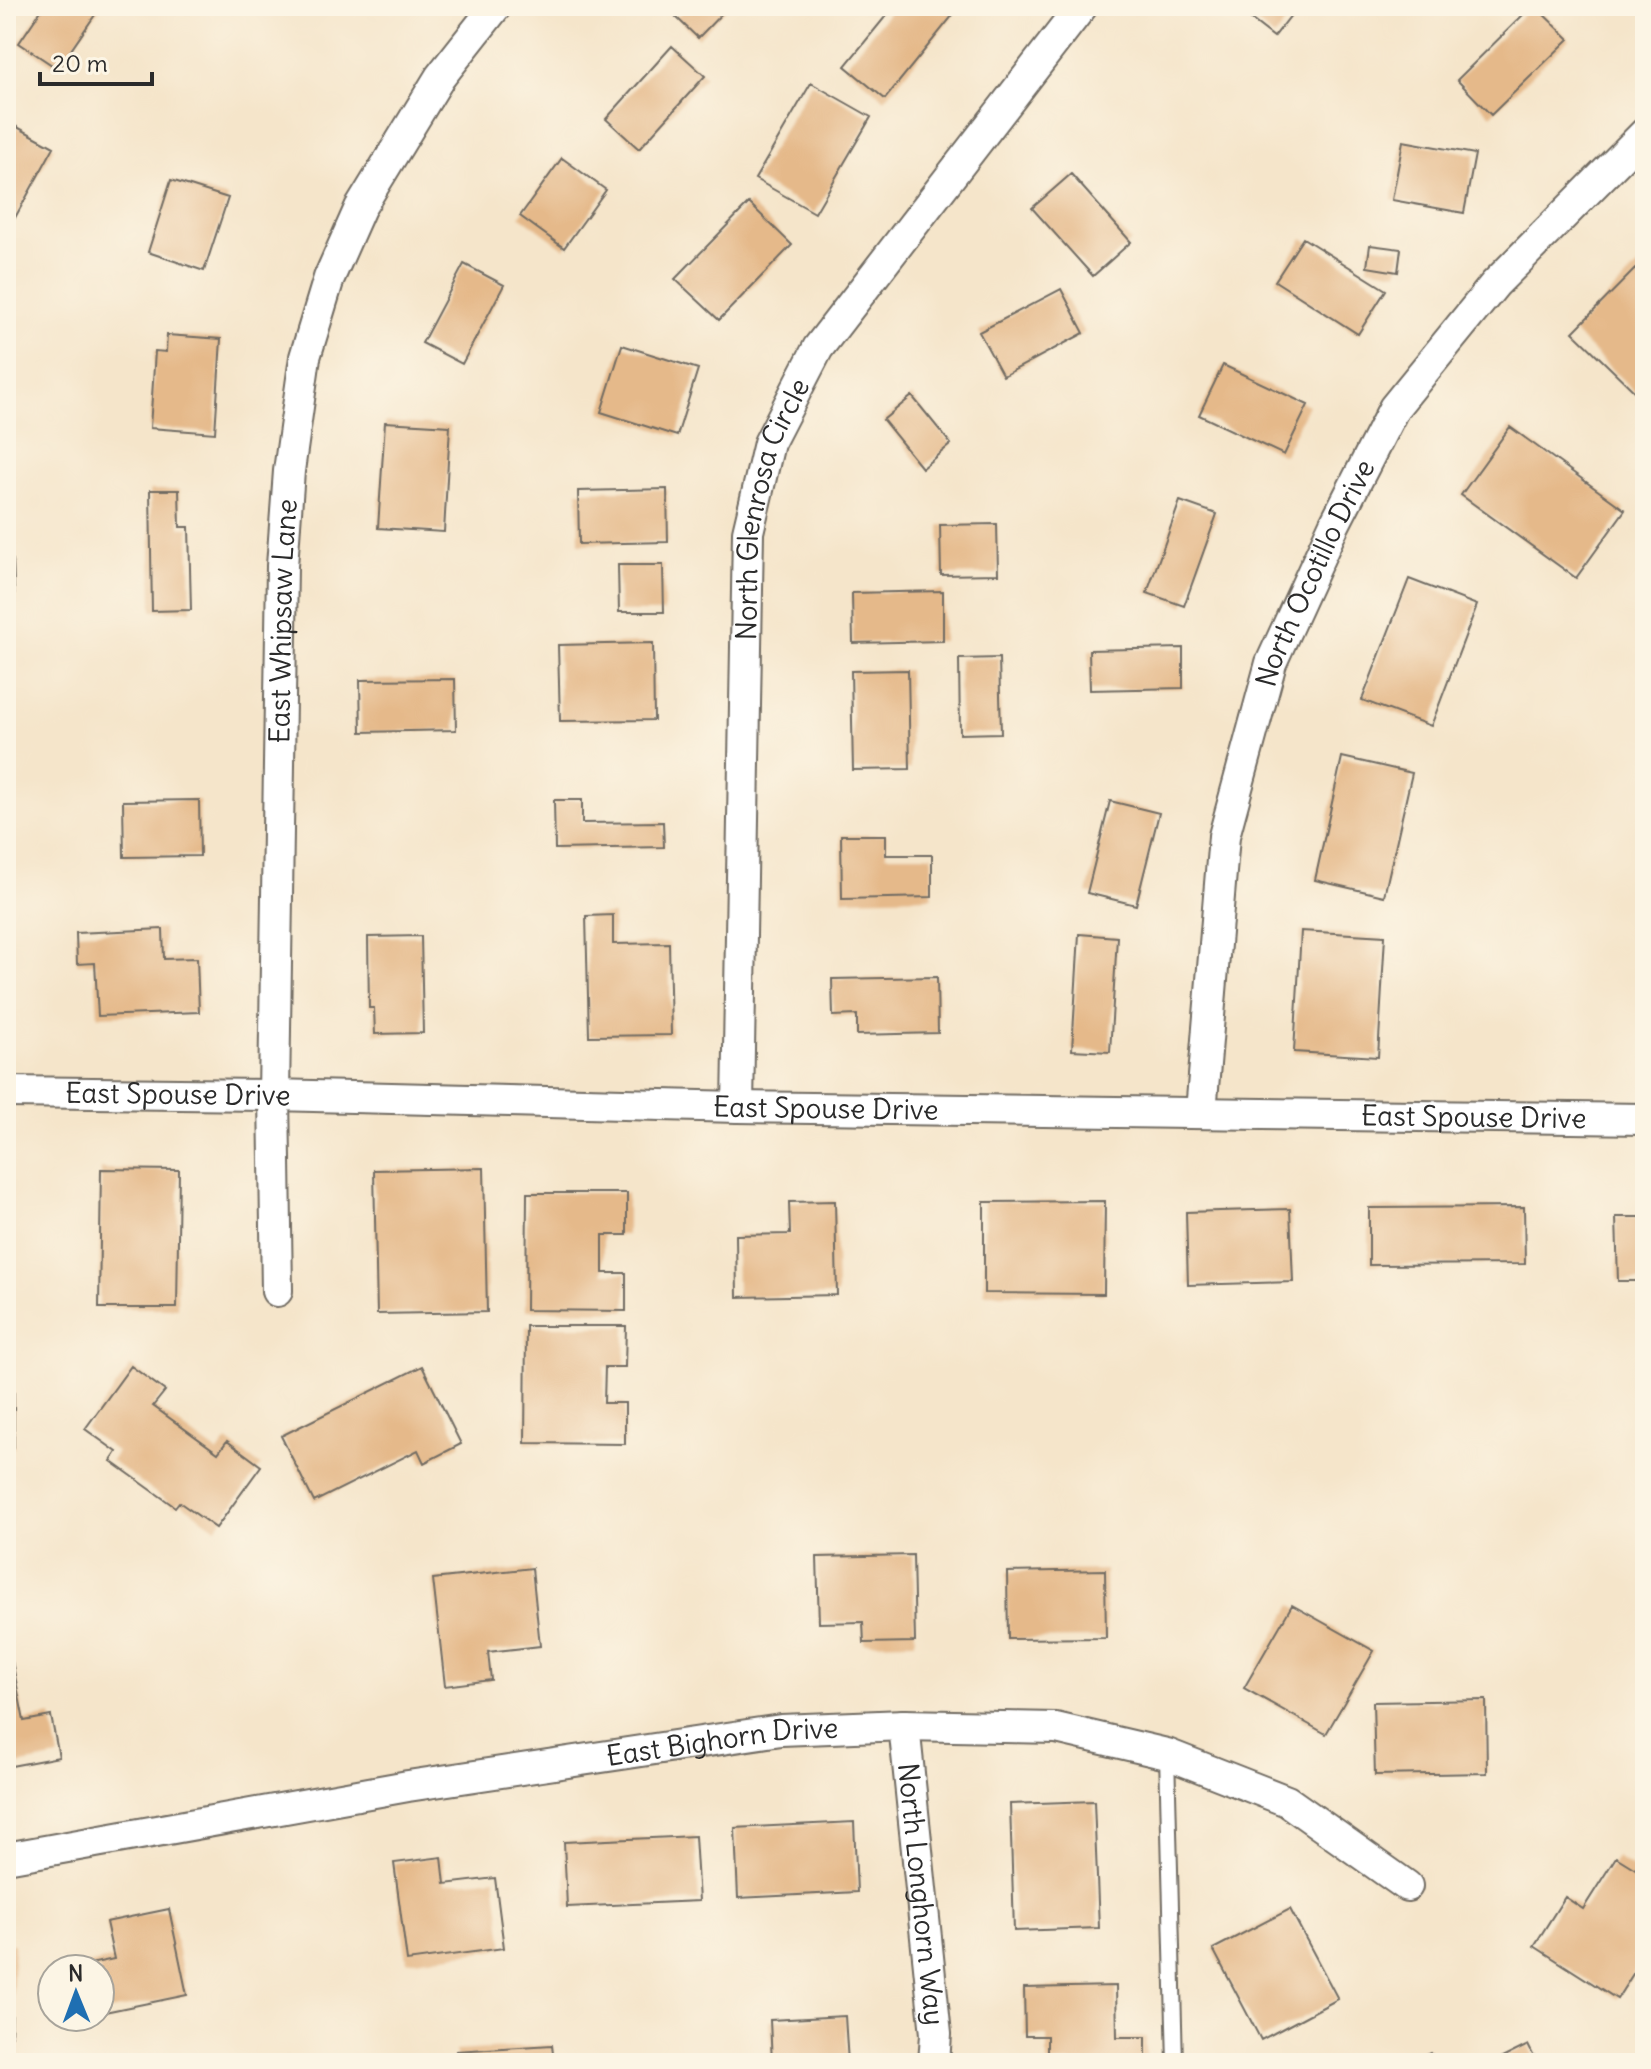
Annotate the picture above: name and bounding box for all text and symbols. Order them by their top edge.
scale bar [40,36,152,86]
text: 20 m [52,48,108,78]
street label: North Glenrosa Circle [728,372,817,641]
street label: North Ocotillo Drive [1247,453,1383,691]
street label: East Whipsaw Lane [261,498,305,744]
street label: East Spouse Drive [65,1075,291,1113]
street label: East Spouse Drive [713,1088,939,1128]
street label: East Spouse Drive [1361,1097,1587,1136]
street label: East Bighorn Drive [604,1710,839,1774]
street label: North Longhorn Way [890,1761,953,2027]
north arrow [36,1953,116,2033]
text: N [68,1959,83,1987]

